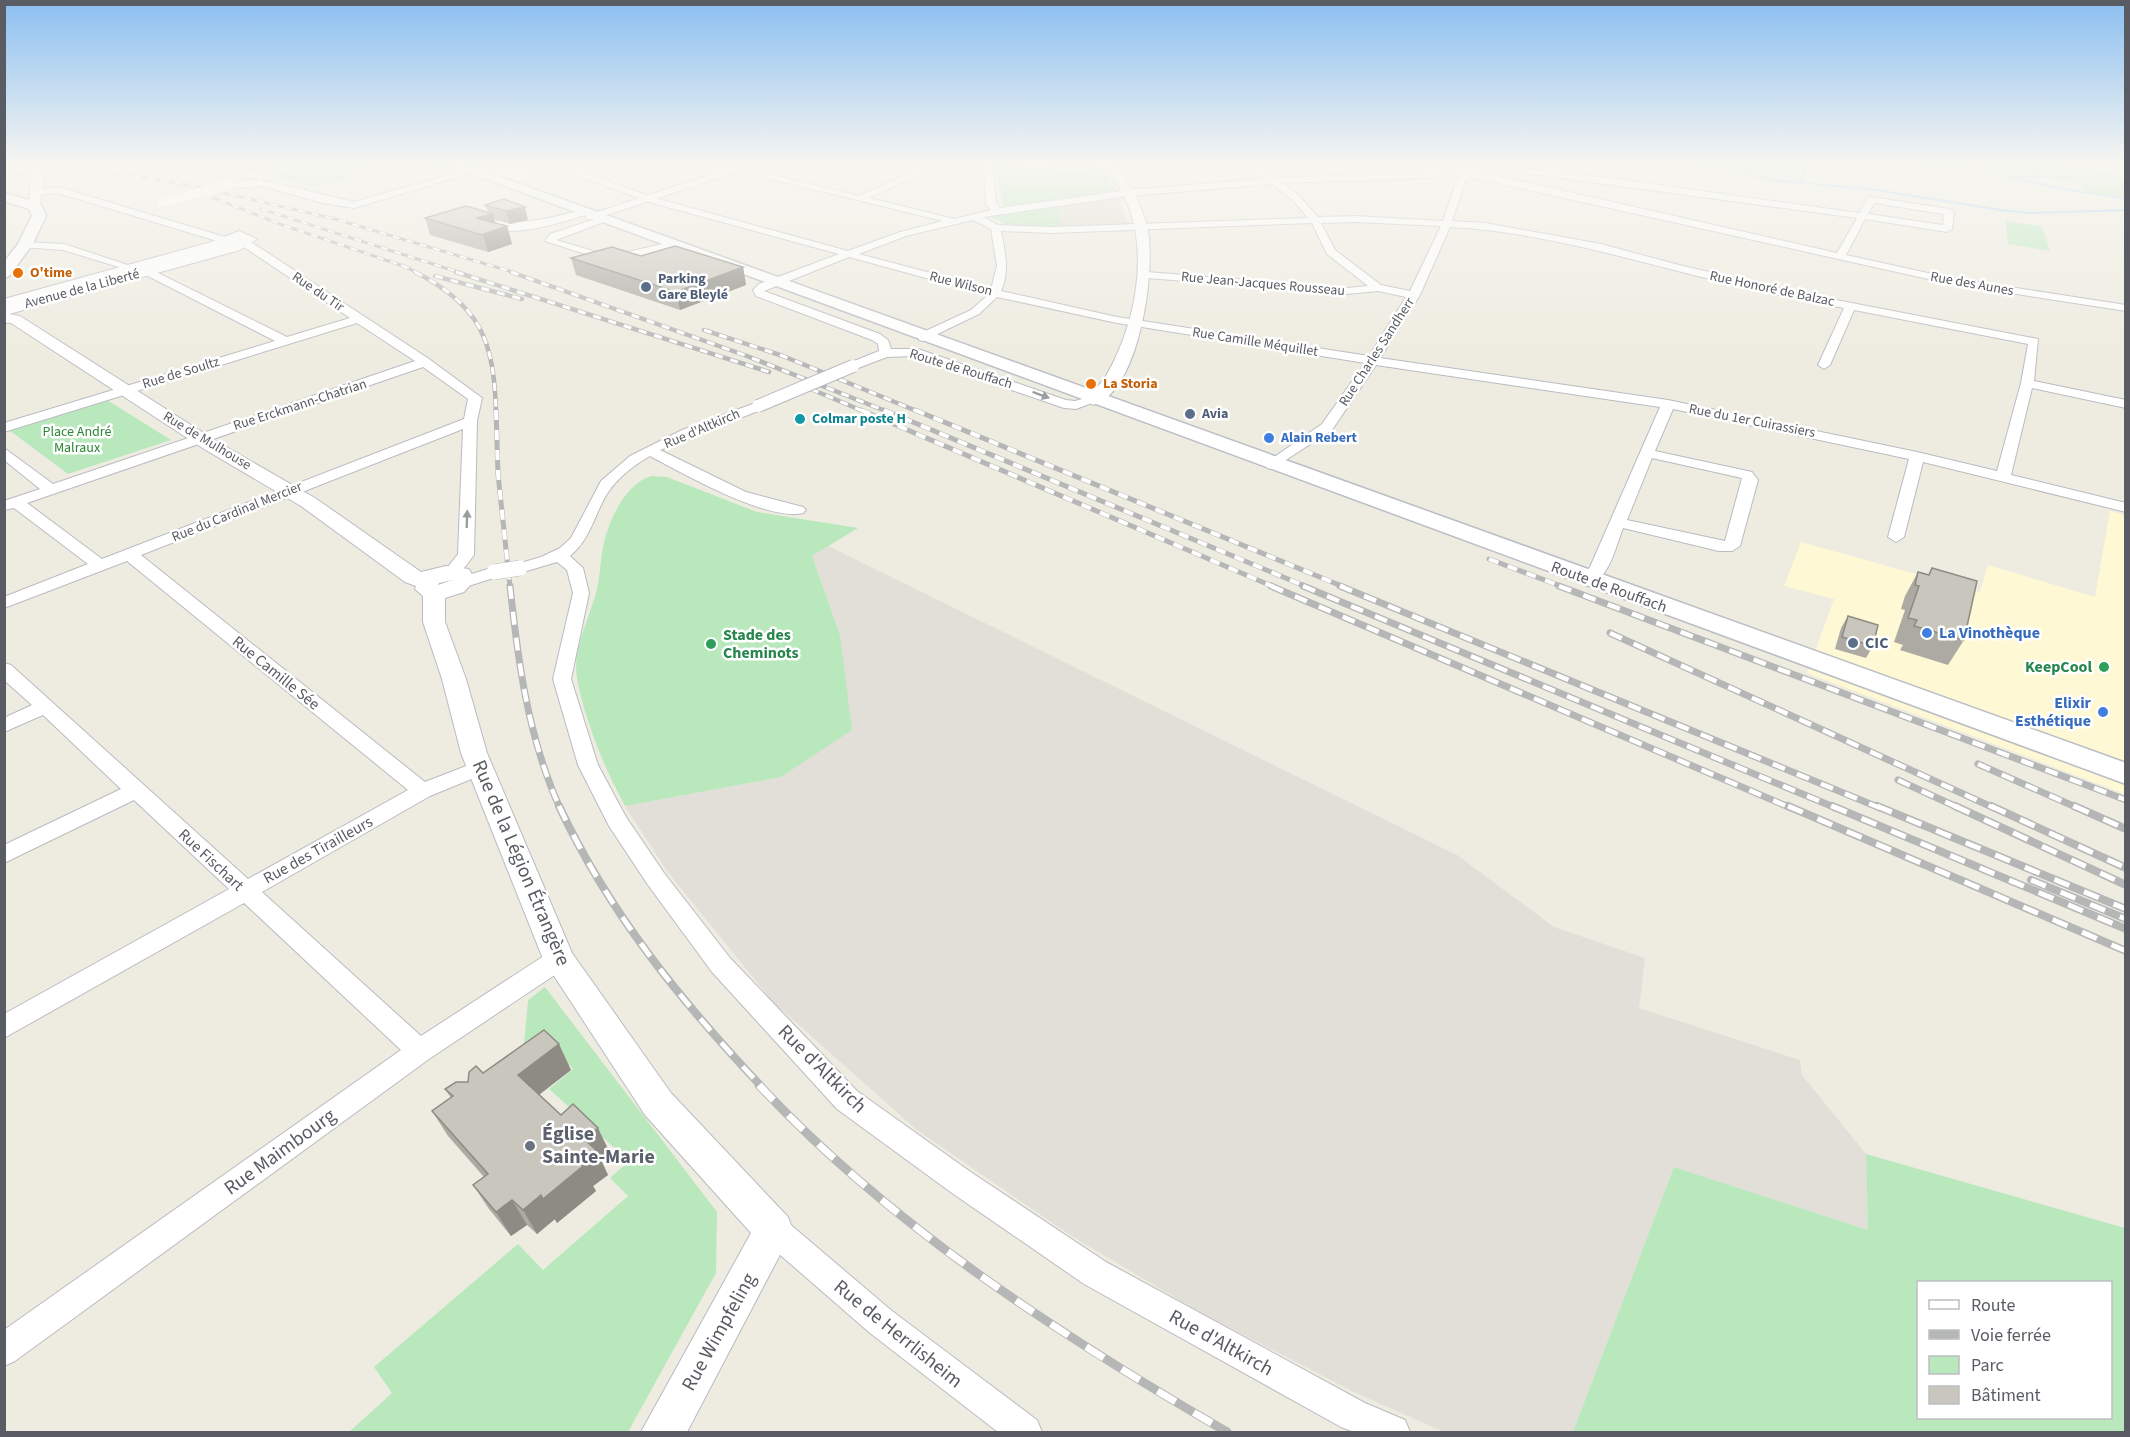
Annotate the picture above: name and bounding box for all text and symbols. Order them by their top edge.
place label: O'time [30,263,72,283]
street label: Avenue de la Liberté [22,264,142,314]
marker: O'time [11,266,25,280]
street label: Rue Wilson [927,266,995,302]
street label: Rue Honoré de Balzac [1708,266,1837,312]
street label: Rue du Tir [288,267,348,317]
street label: Rue Jean-Jacques Rousseau [1180,267,1346,301]
street label: Rue des Aunes [1929,267,2015,301]
place label: Parking Gare Bleylé [658,269,728,305]
marker: Parking Gare Bleylé [639,280,653,294]
street label: Rue Charles Sandherr [1334,293,1420,410]
street label: Rue Camille Méquillet [1191,322,1320,362]
street label: Route de Rouffach [907,344,1015,394]
street label: Rue de Soultz [140,352,222,394]
street label: Rue Erckmann-Chatrian [231,374,369,436]
place label: La Storia [1103,374,1158,394]
marker: La Storia [1084,377,1098,391]
one-way arrow [1033,391,1051,401]
street label: Rue du 1er Cuirassiers [1687,399,1817,443]
street label: Rue d'Altkirch [661,404,743,454]
place label: Avia [1201,404,1228,424]
street label: Rue de Mulhouse [159,407,255,475]
marker: Avia [1183,407,1197,421]
place label: Colmar poste H [812,409,906,429]
marker: Colmar poste H [793,412,807,426]
park label: Place André Malraux [42,422,112,458]
place label: Alain Rebert [1280,428,1358,448]
marker: Alain Rebert [1262,431,1276,445]
street label: Rue du Cardinal Mercier [169,477,305,547]
one-way arrow [462,509,472,528]
street label: Route de Rouffach [1548,556,1670,618]
place label: La Vinothèque [1939,622,2040,644]
place label: Stade des Cheminots [723,624,799,664]
marker: La Vinothèque [1920,626,1934,640]
street label: Rue Camille Sée [227,631,325,715]
place label: CIC [1865,632,1888,654]
marker: CIC [1846,636,1860,650]
marker: Stade des Cheminots [704,637,718,651]
place label: KeepCool [2025,656,2092,678]
marker: KeepCool [2097,660,2111,674]
place label: Elixir Esthétique [2015,692,2092,732]
marker: Elixir Esthétique [2096,705,2110,719]
street label: Rue de la Légion Étrangère [465,756,577,970]
street label: Rue des Tirailleurs [259,811,377,889]
street label: Rue Fischart [173,824,249,897]
street label: Rue d'Altkirch [771,1018,873,1120]
street label: Rue Maimbourg [218,1102,342,1202]
place label: Église Sainte-Marie [542,1120,655,1171]
marker: Église Sainte-Marie [523,1139,537,1153]
street label: Rue Wimpfeling [675,1268,763,1396]
street label: Rue de Herrlisheim [828,1273,968,1395]
legend [1917,1281,2112,1419]
text: Route [1971,1293,2015,1318]
street label: Rue d'Altkirch [1164,1303,1278,1383]
text: Voie ferrée [1971,1323,2051,1348]
text: Parc [1971,1353,2004,1378]
text: Bâtiment [1971,1383,2041,1408]

